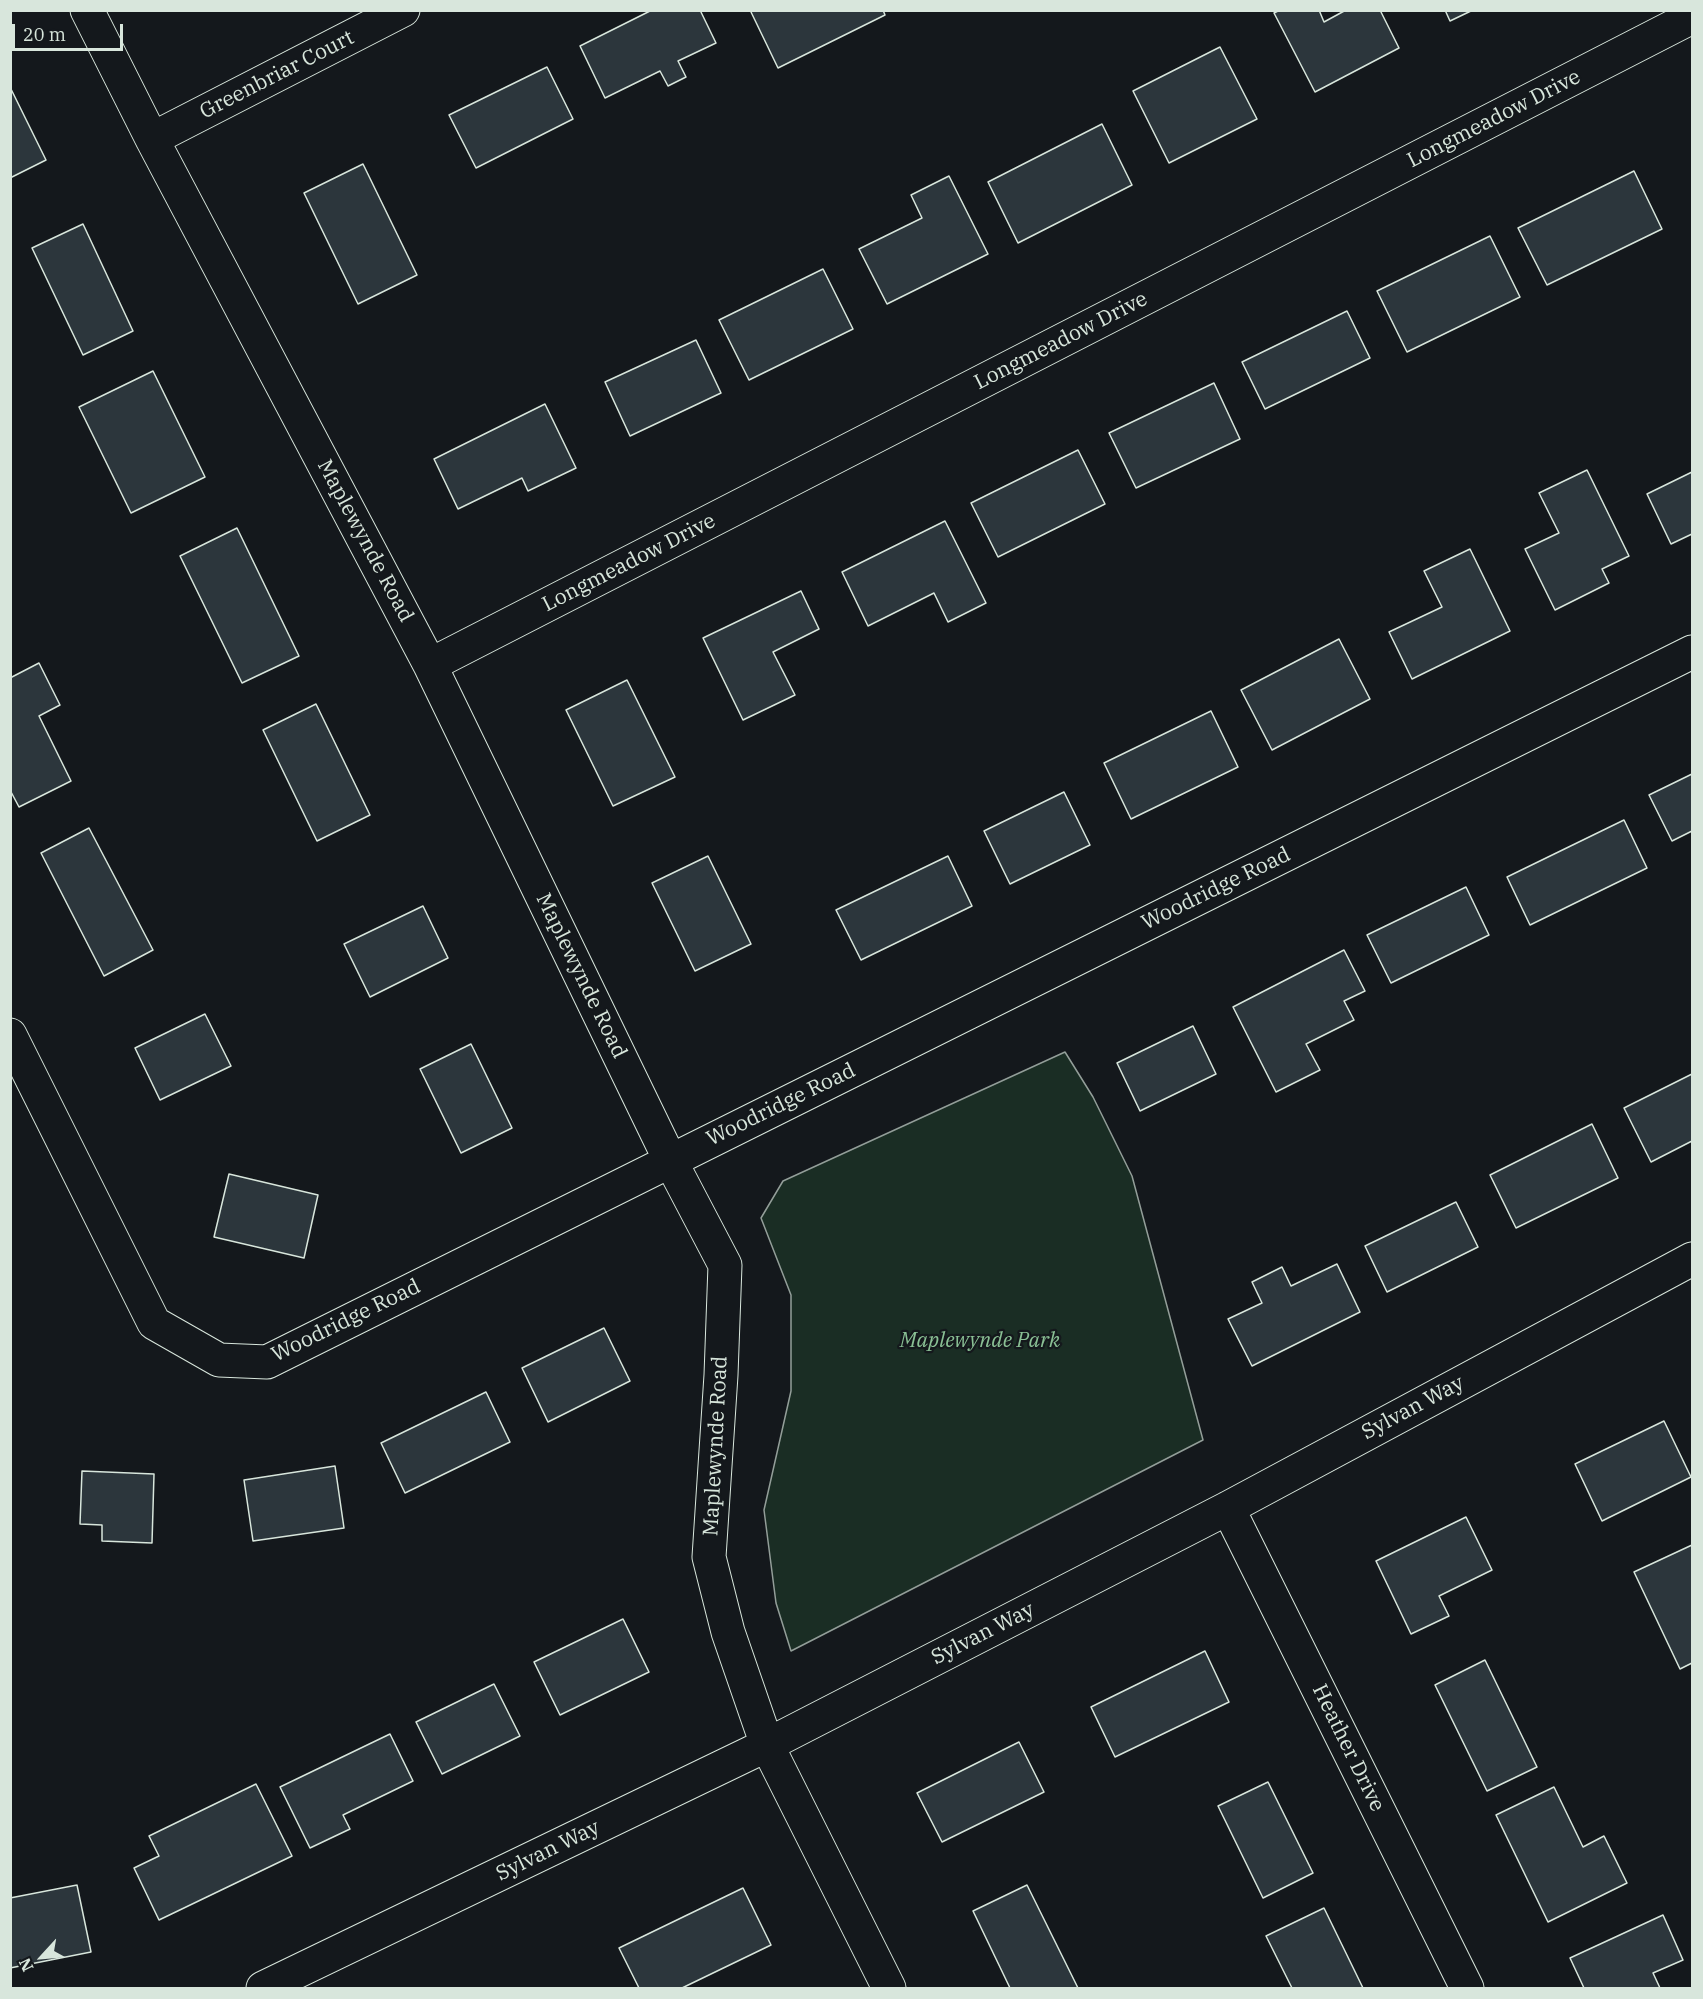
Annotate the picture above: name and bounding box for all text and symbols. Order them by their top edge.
scale bar [15,12,126,50]
text: 20 m [23,23,66,46]
street label: Greenbriar Court [196,25,358,125]
street label: Longmeadow Drive [1403,64,1585,174]
street label: Longmeadow Drive [970,286,1152,396]
street label: Maplewynde Road [311,455,419,627]
street label: Longmeadow Drive [538,508,720,618]
street label: Woodridge Road [1137,842,1295,936]
street label: Maplewynde Road [530,889,632,1063]
street label: Woodridge Road [702,1058,860,1152]
street label: Woodridge Road [267,1274,425,1368]
park label: Maplewynde Park [900,1328,1060,1354]
street label: Maplewynde Road [699,1355,733,1537]
street label: Sylvan Way [1358,1371,1468,1445]
street label: Sylvan Way [927,1597,1039,1671]
street label: Heather Drive [1306,1680,1390,1816]
street label: Sylvan Way [492,1815,604,1887]
north arrow [12,1927,72,1987]
text: N [14,1955,38,1975]

